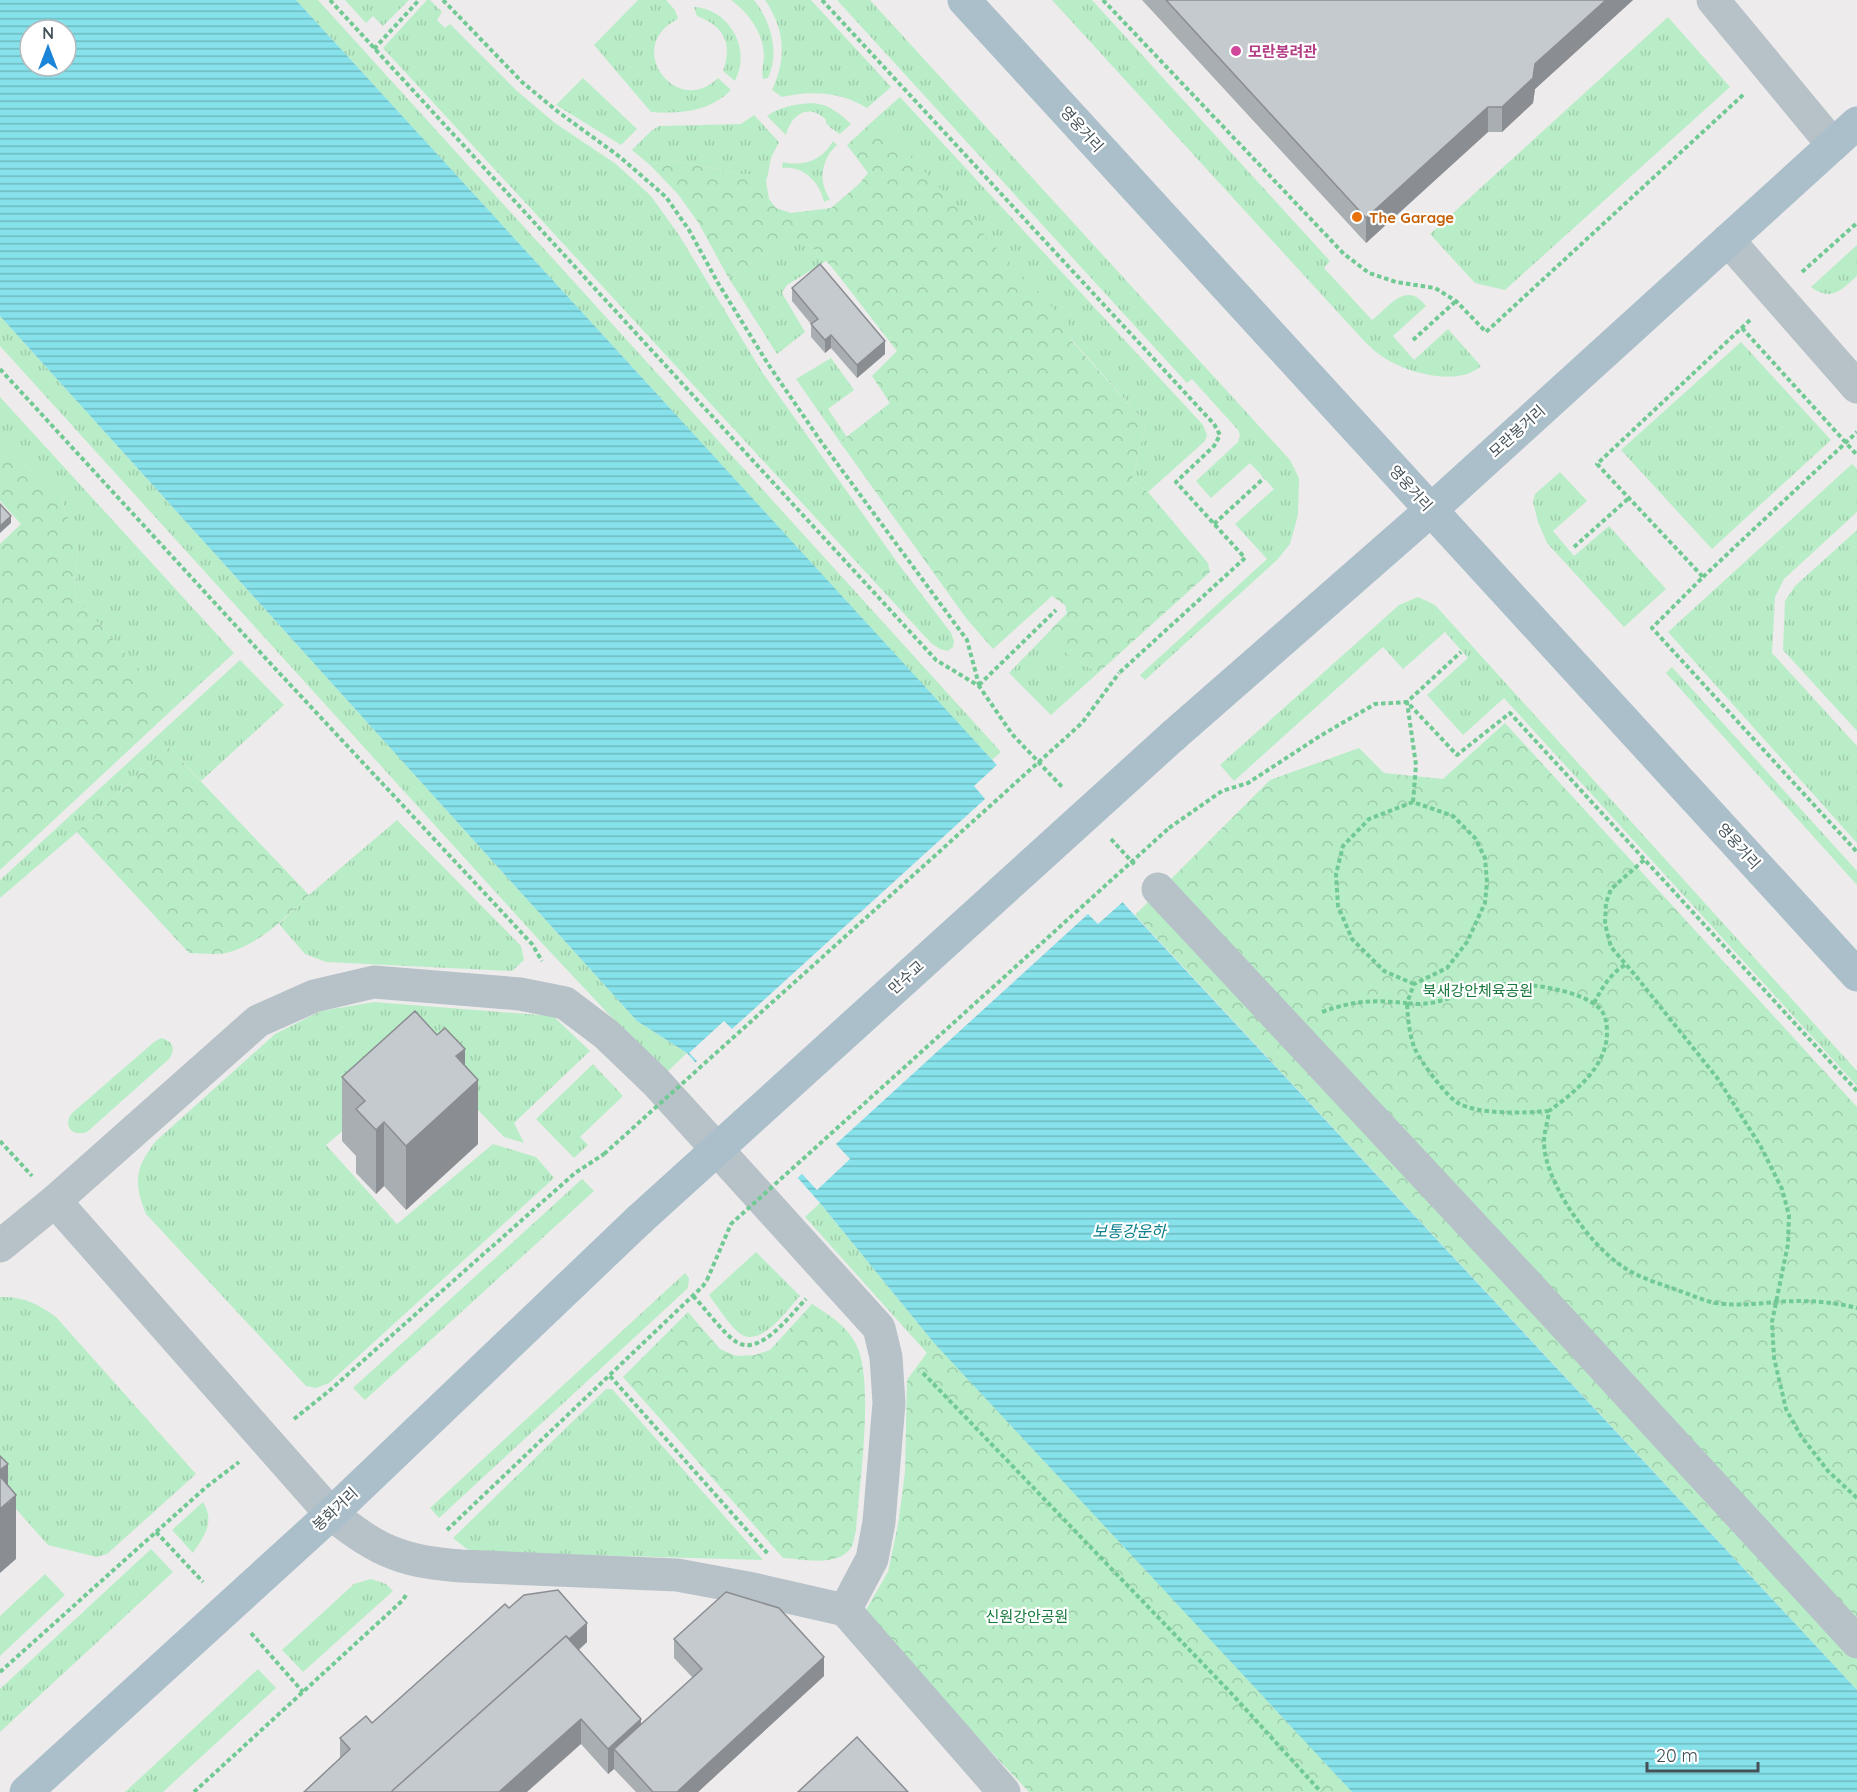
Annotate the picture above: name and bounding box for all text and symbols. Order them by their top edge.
north arrow [18,18,78,78]
text: N [42,23,54,43]
place label: 모란봉려관 [1248,42,1317,61]
marker: 모란봉려관 [1229,44,1243,58]
street label: 영웅거리 [1056,102,1108,156]
place label: The Garage [1369,208,1454,227]
marker: The Garage [1350,210,1364,224]
street label: 모란봉거리 [1485,401,1549,461]
street label: 영웅거리 [1385,461,1437,515]
street label: 영웅거리 [1713,819,1765,873]
street label: 만수교 [884,956,928,998]
park label: 북새강안체육공원 [1423,981,1533,1000]
water label: 보통강운하 [1092,1221,1168,1241]
street label: 봉화거리 [308,1483,362,1535]
park label: 신원강안공원 [986,1607,1068,1626]
scale bar [1647,1735,1758,1773]
text: 20 m [1656,1744,1698,1767]

